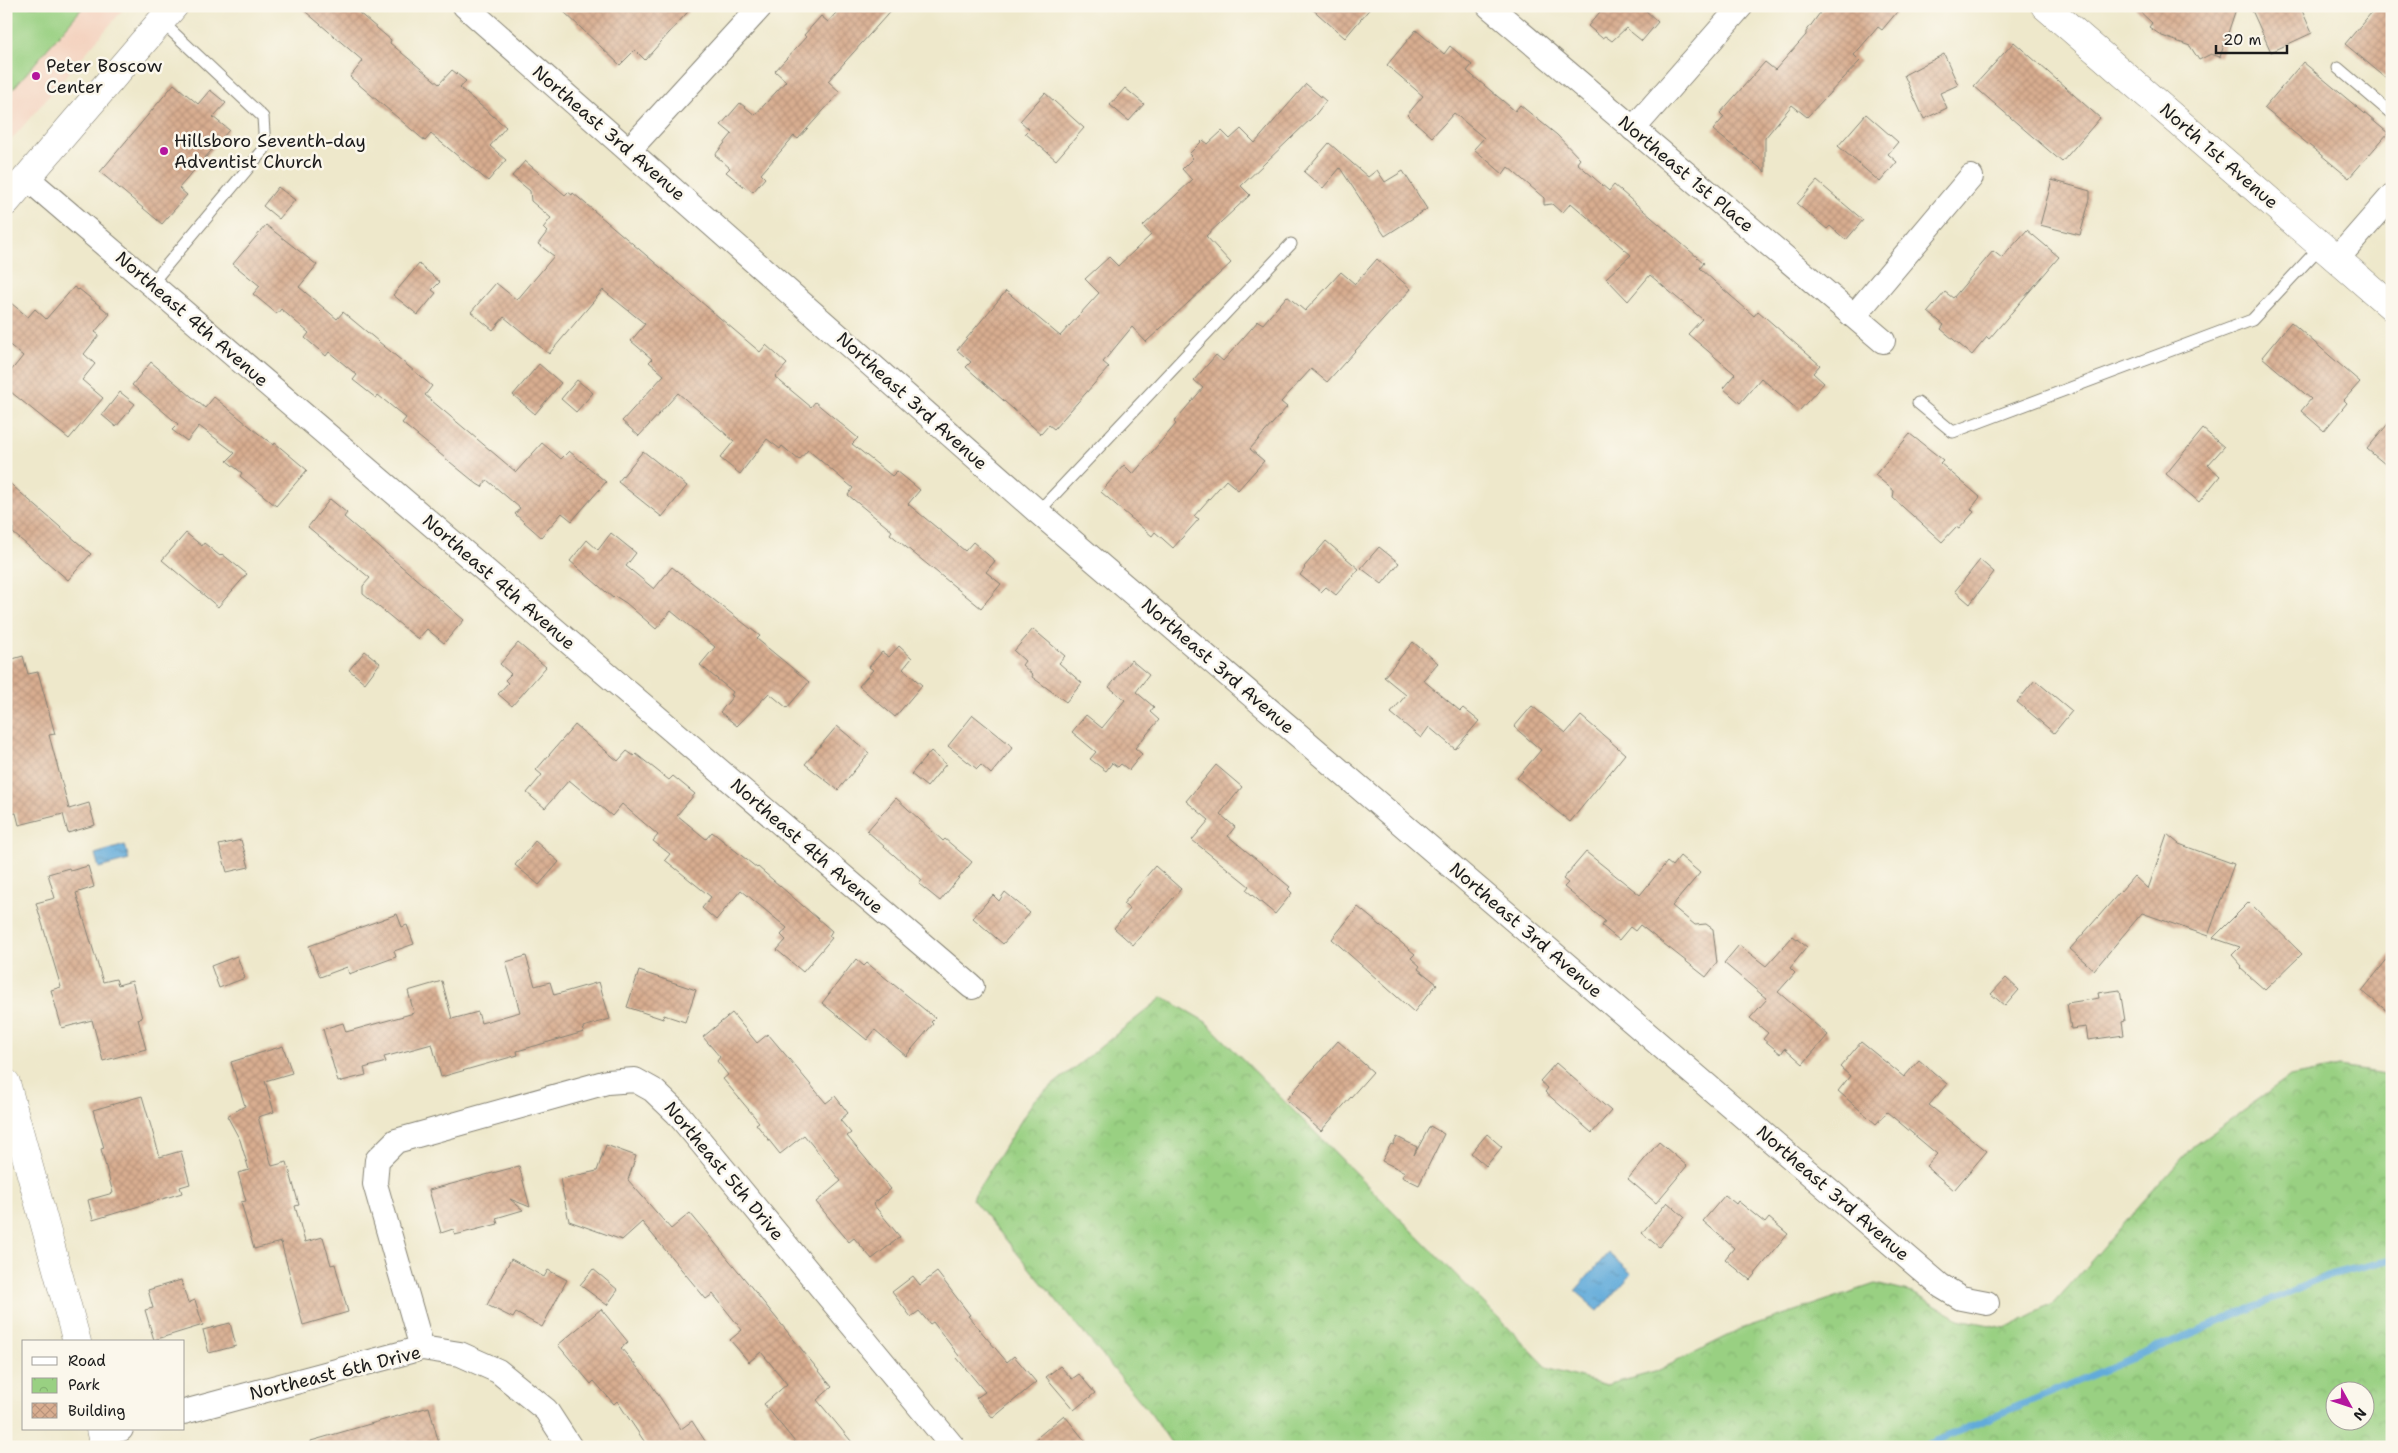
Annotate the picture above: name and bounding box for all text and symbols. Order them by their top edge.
scale bar [2216,22,2287,54]
text: 20 m [2223,30,2262,50]
place label: Peter Boscow Center [46,54,163,99]
street label: Northeast 3rd Avenue [527,60,691,206]
marker: Peter Boscow Center [30,70,42,82]
street label: North 1st Avenue [2155,98,2283,214]
street label: Northeast 1st Place [1613,110,1759,238]
place label: Hillsboro Seventh-day Adventist Church [174,129,366,174]
marker: Hillsboro Seventh-day Adventist Church [158,145,170,157]
street label: Northeast 4th Avenue [110,246,274,392]
street label: Northeast 3rd Avenue [831,327,993,475]
street label: Northeast 4th Avenue [417,509,581,655]
street label: Northeast 3rd Avenue [1136,593,1300,739]
street label: Northeast 4th Avenue [725,773,889,919]
street label: Northeast 3rd Avenue [1444,857,1608,1003]
street label: Northeast 5th Drive [659,1096,789,1246]
street label: Northeast 3rd Avenue [1751,1120,1915,1266]
legend [22,1340,185,1430]
street label: Northeast 6th Drive [247,1340,423,1406]
text: Road [68,1351,106,1371]
text: Park [68,1375,100,1395]
north arrow [2326,1380,2376,1430]
text: Building [68,1401,125,1421]
text: N [2349,1404,2370,1424]

